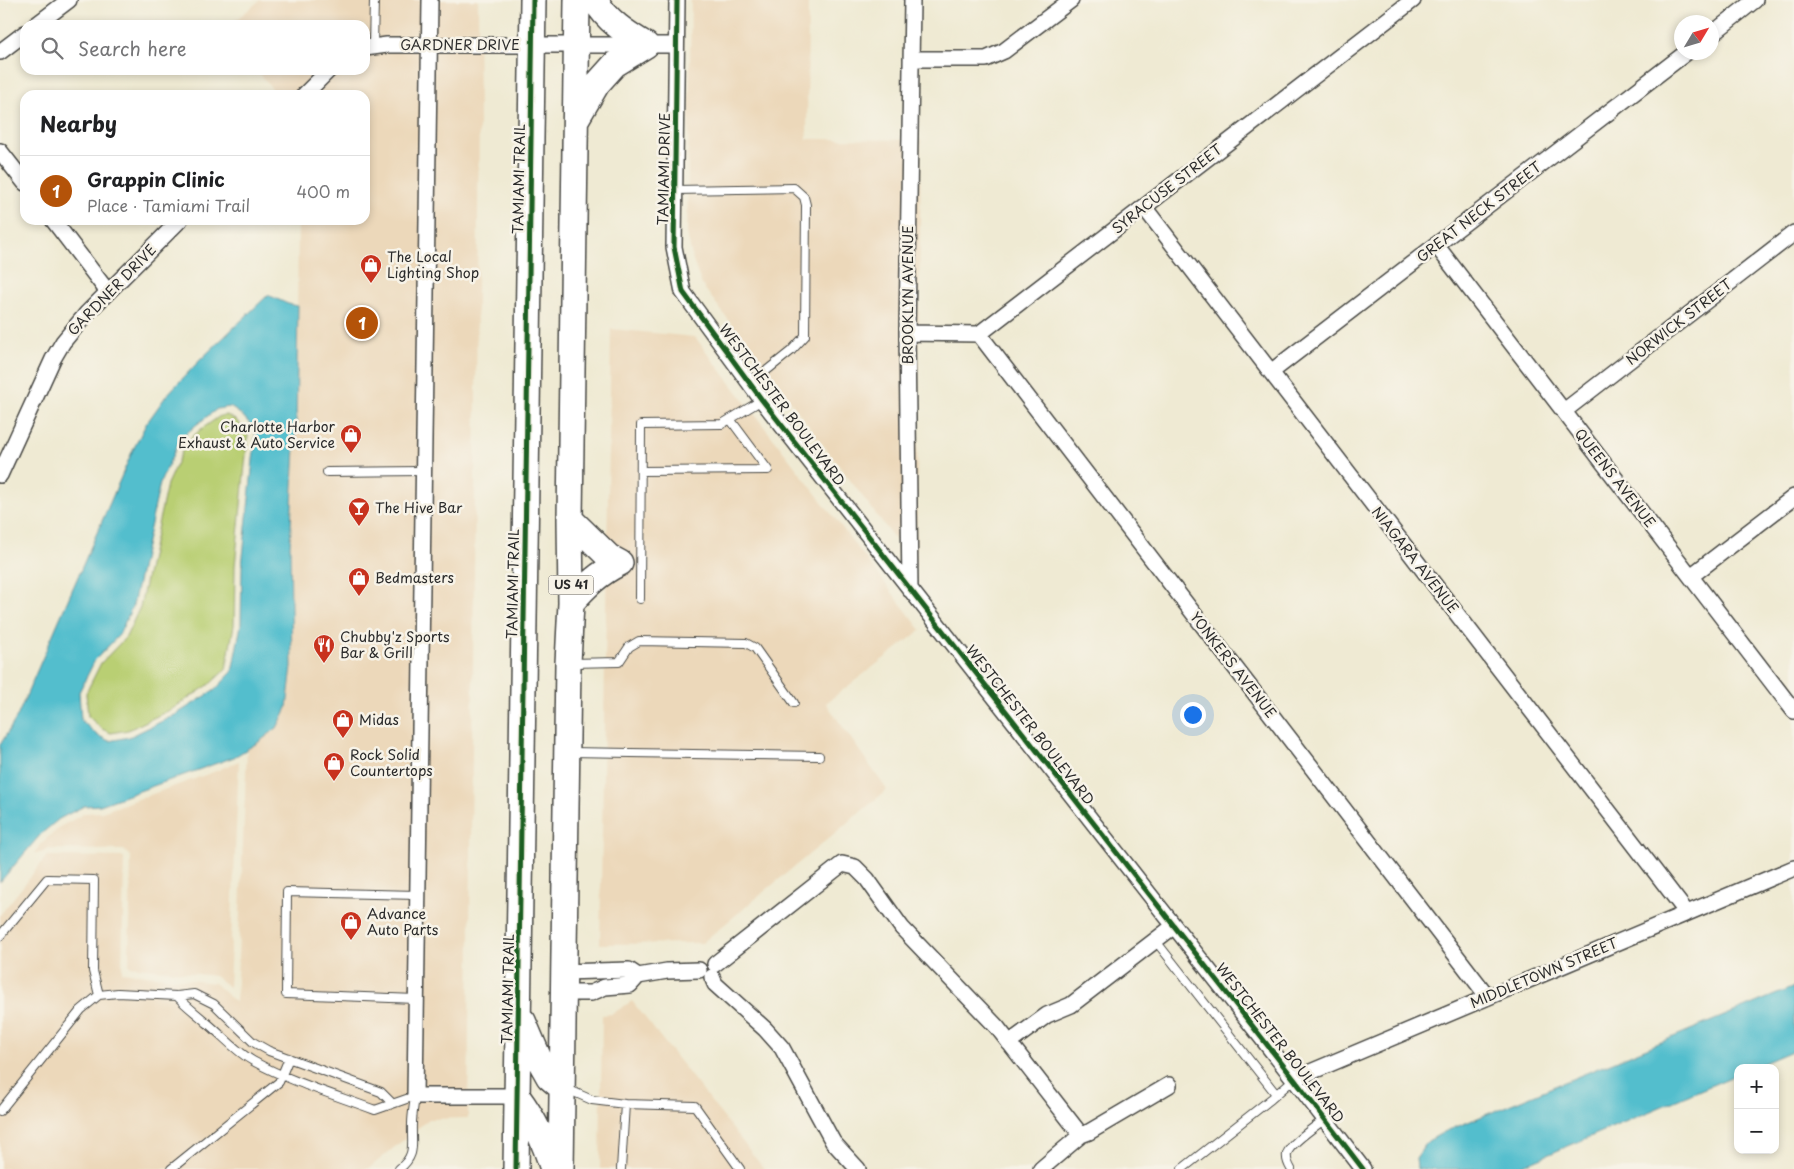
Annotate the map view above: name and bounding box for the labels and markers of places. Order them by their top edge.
place label: The Local Lighting Shop [387,246,479,283]
shop icon: The Local Lighting Shop [359,253,383,284]
pin: 1 [346,304,378,342]
place label: Charlotte Harbor Exhaust & Auto Service [178,416,335,453]
shop icon: Charlotte Harbor Exhaust & Auto Service [339,423,363,454]
bar icon: The Hive Bar [347,496,371,527]
place label: The Hive Bar [375,497,463,518]
shop icon: Bedmasters [347,566,371,597]
place label: Bedmasters [375,567,454,588]
place label: Chubby'z Sports Bar & Grill [340,626,450,663]
restaurant icon: Chubby'z Sports Bar & Grill [312,633,336,664]
shop icon: Midas [331,708,355,739]
place label: Midas [359,709,399,730]
place label: Rock Solid Countertops [350,744,433,781]
shop icon: Rock Solid Countertops [322,751,346,782]
place label: Advance Auto Parts [367,903,439,940]
shop icon: Advance Auto Parts [339,910,363,941]

